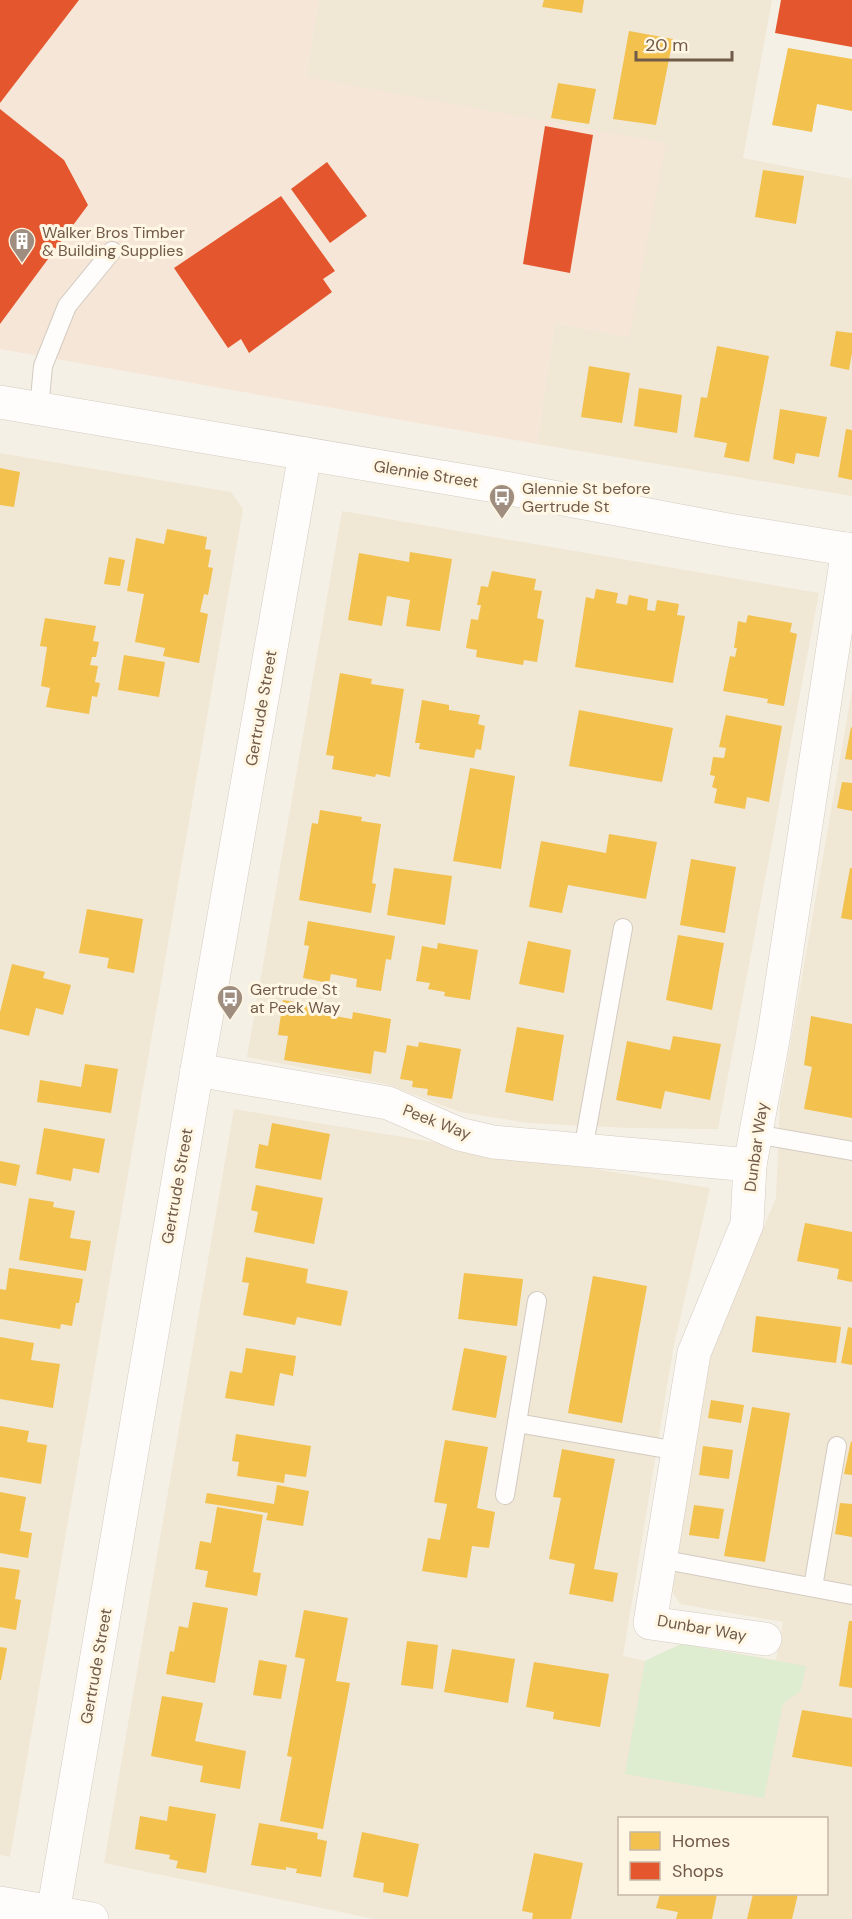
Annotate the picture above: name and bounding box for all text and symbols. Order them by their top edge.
scale bar [636,24,732,62]
text: 20 m [645,33,688,57]
place label: Walker Bros Timber & Building Supplies [42,222,185,261]
building icon: Walker Bros Timber & Building Supplies [7,226,37,264]
street label: Glennie Street [372,455,480,493]
place label: Glennie St before Gertrude St [522,478,651,517]
bus stop icon: Glennie St before Gertrude St [487,482,517,520]
street label: Gertrude Street [240,648,282,768]
place label: Gertrude St at Peek Way [250,979,340,1018]
bus stop icon: Gertrude St at Peek Way [215,983,245,1021]
street label: Peek Way [400,1099,474,1145]
street label: Dunbar Way [739,1101,773,1193]
street label: Gertrude Street [156,1126,198,1246]
street label: Gertrude Street [75,1606,117,1726]
street label: Dunbar Way [656,1610,748,1646]
legend [618,1817,828,1895]
text: Homes [672,1829,730,1853]
text: Shops [672,1859,724,1883]

